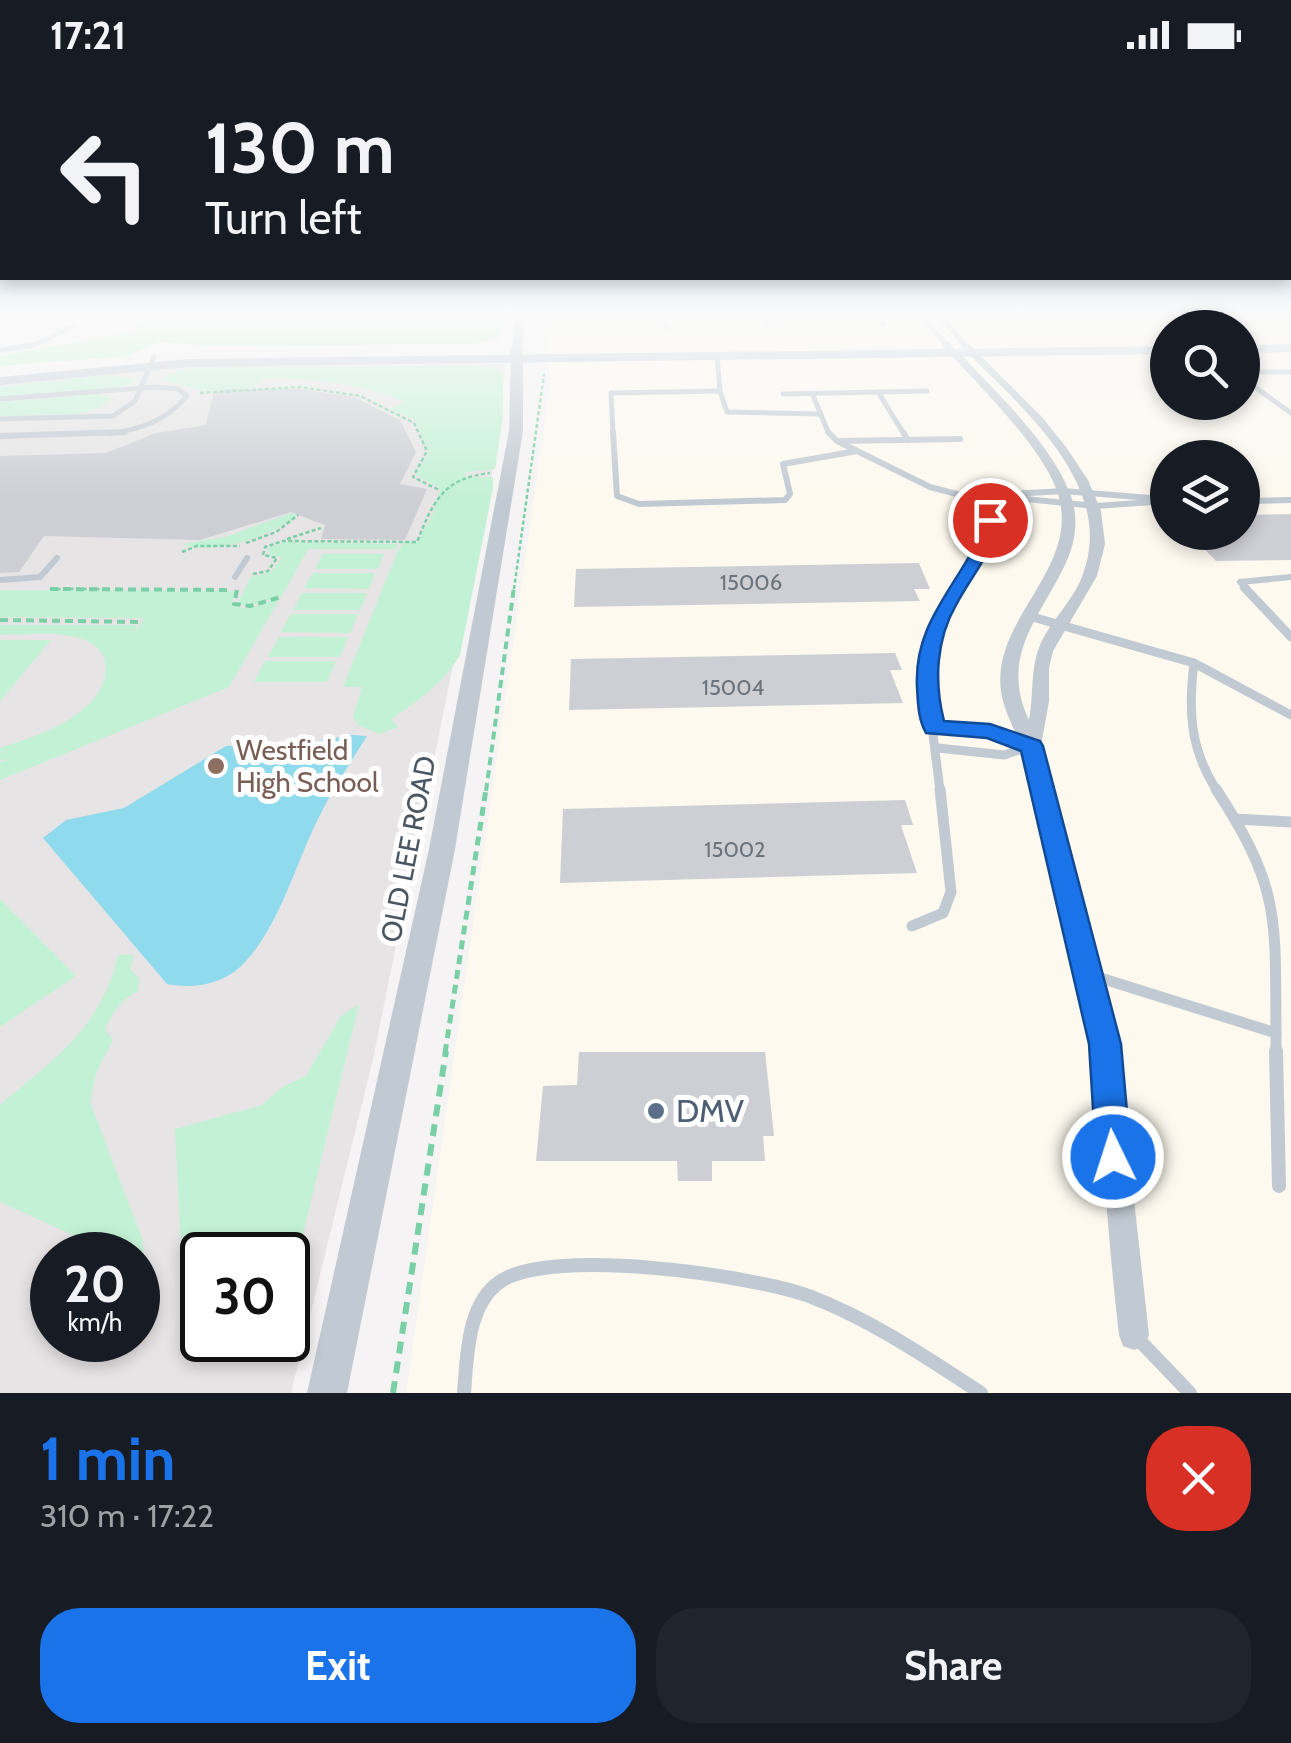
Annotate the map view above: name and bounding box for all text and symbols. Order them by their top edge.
text: 17:21 [50,12,126,59]
text: 130 m [205,105,395,191]
icon: left [40,110,170,240]
text: Turn left [205,191,362,245]
map controls [1150,310,1260,550]
button: search [1150,310,1260,420]
button: layers [1150,440,1260,550]
pin [948,478,1033,563]
icon: arrive [963,493,1018,548]
house number: 15006 [720,569,782,596]
house number: 15004 [702,674,765,701]
place label: Westfield High School [236,733,379,799]
street label: OLD LEE ROAD [373,753,443,945]
marker: Westfield High School [205,755,227,777]
house number: 15002 [704,836,766,863]
place label: DMV [676,1091,744,1130]
marker: DMV [645,1100,667,1122]
position arrow [1061,1105,1165,1209]
speed limit sign: 30 [180,1232,310,1362]
text: 20 [64,1254,126,1315]
text: km/h [68,1307,122,1337]
text: 1 min [40,1422,175,1495]
button: close [1146,1426,1251,1531]
text: 310 m · 17:22 [40,1496,214,1535]
button: Exit [40,1608,636,1723]
button: Share [656,1608,1251,1723]

